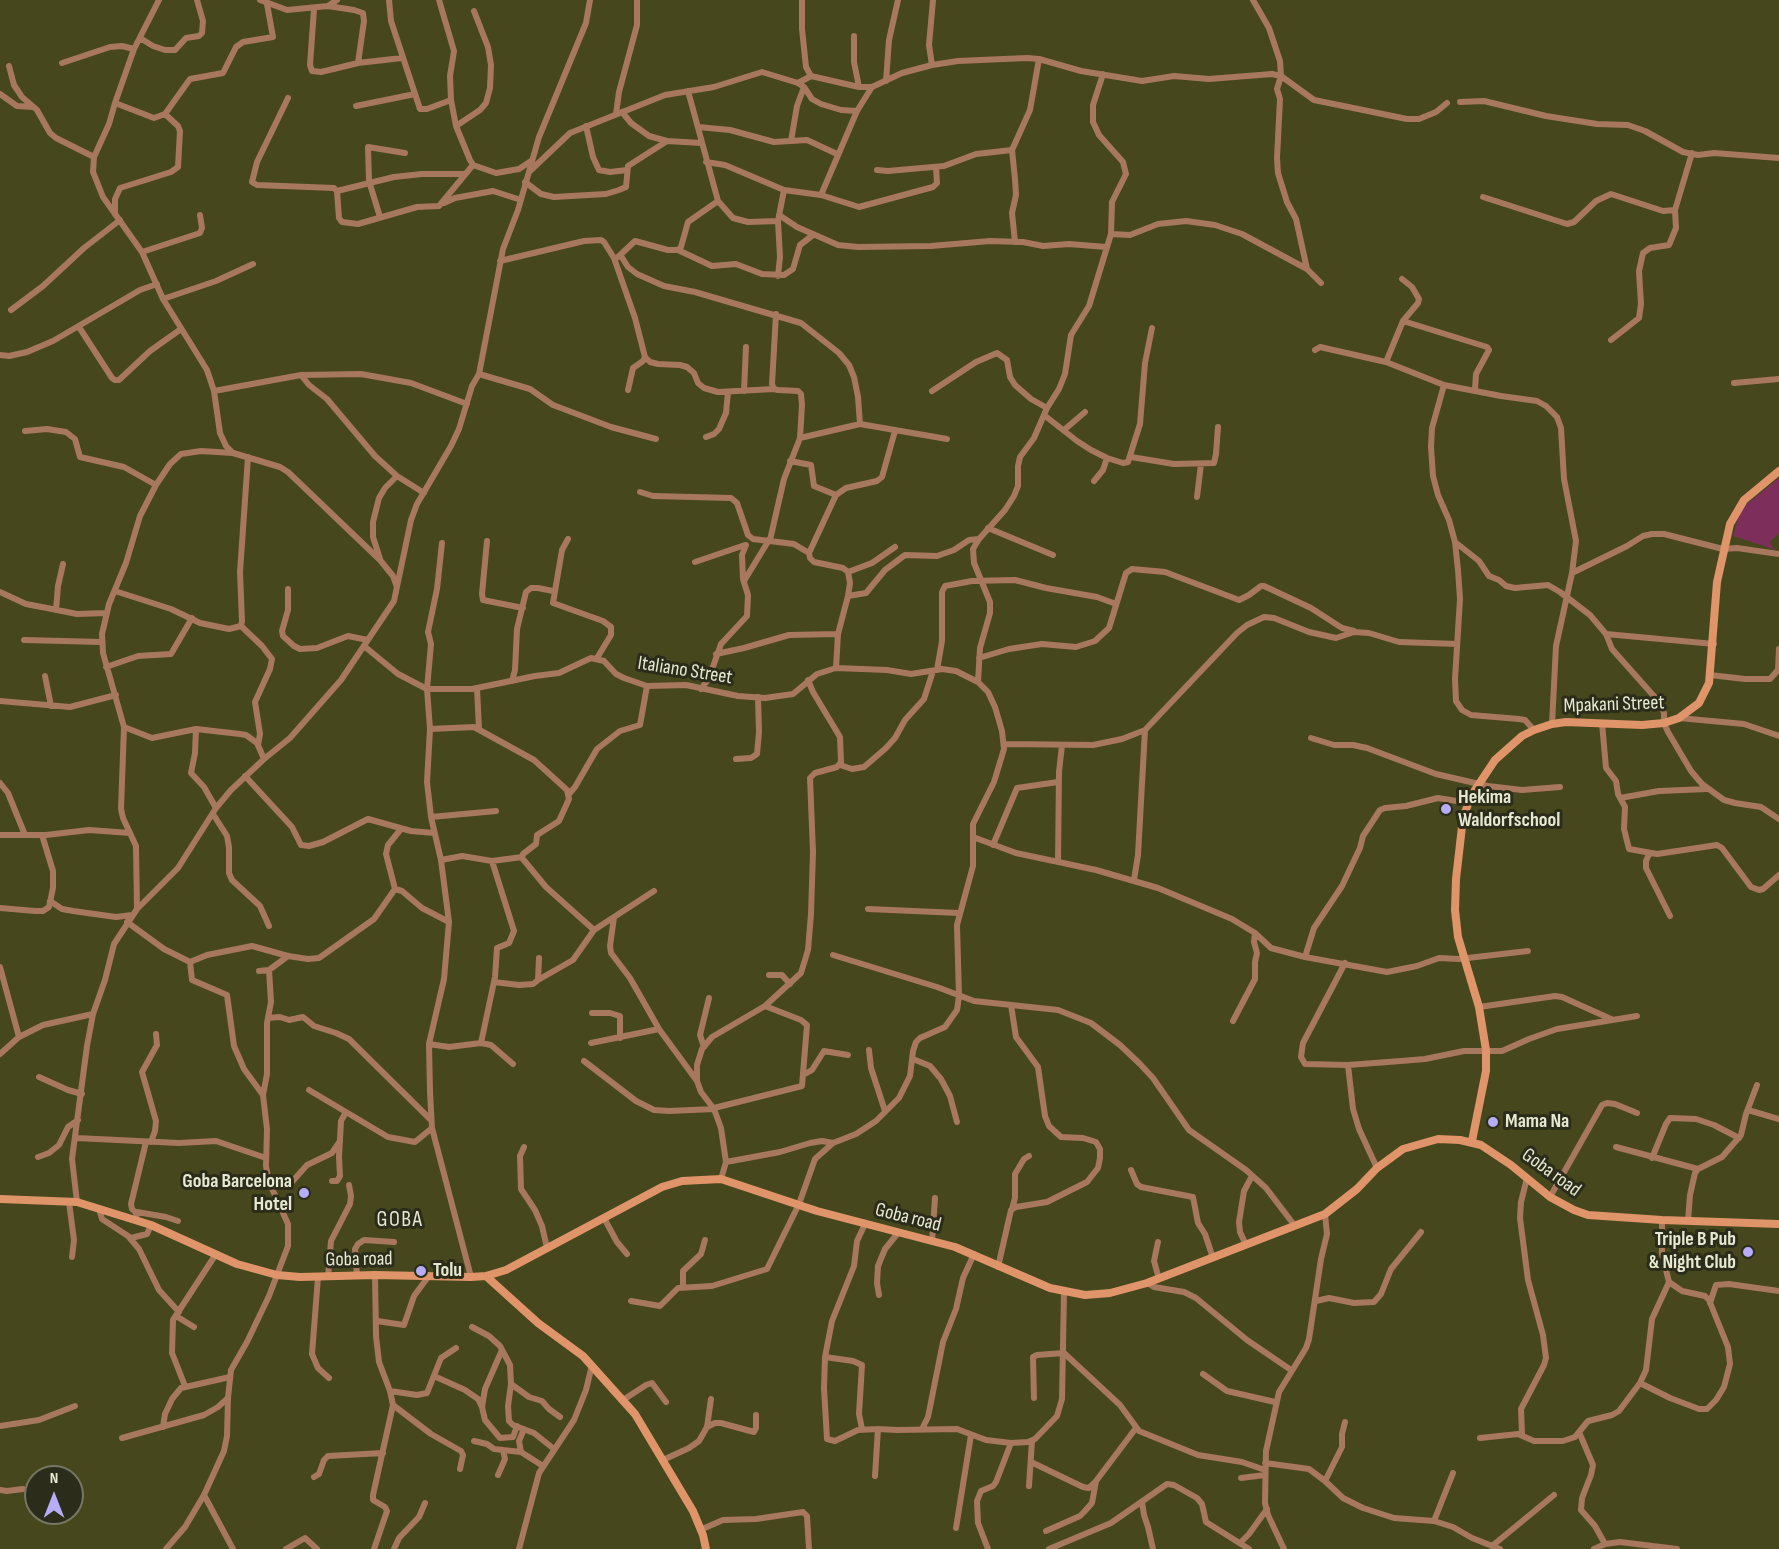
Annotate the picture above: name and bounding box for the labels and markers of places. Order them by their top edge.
place label: Hekima Waldorfschool [1458,786,1560,833]
marker: Hekima Waldorfschool [1439,802,1453,816]
place label: Mama Na [1505,1110,1569,1134]
marker: Mama Na [1486,1115,1500,1129]
place label: Goba Barcelona Hotel [182,1170,292,1217]
marker: Goba Barcelona Hotel [297,1186,311,1200]
place label: Triple B Pub & Night Club [1649,1228,1736,1275]
marker: Triple B Pub & Night Club [1741,1245,1755,1259]
place label: Tolu [433,1259,462,1283]
marker: Tolu [414,1264,428,1278]

